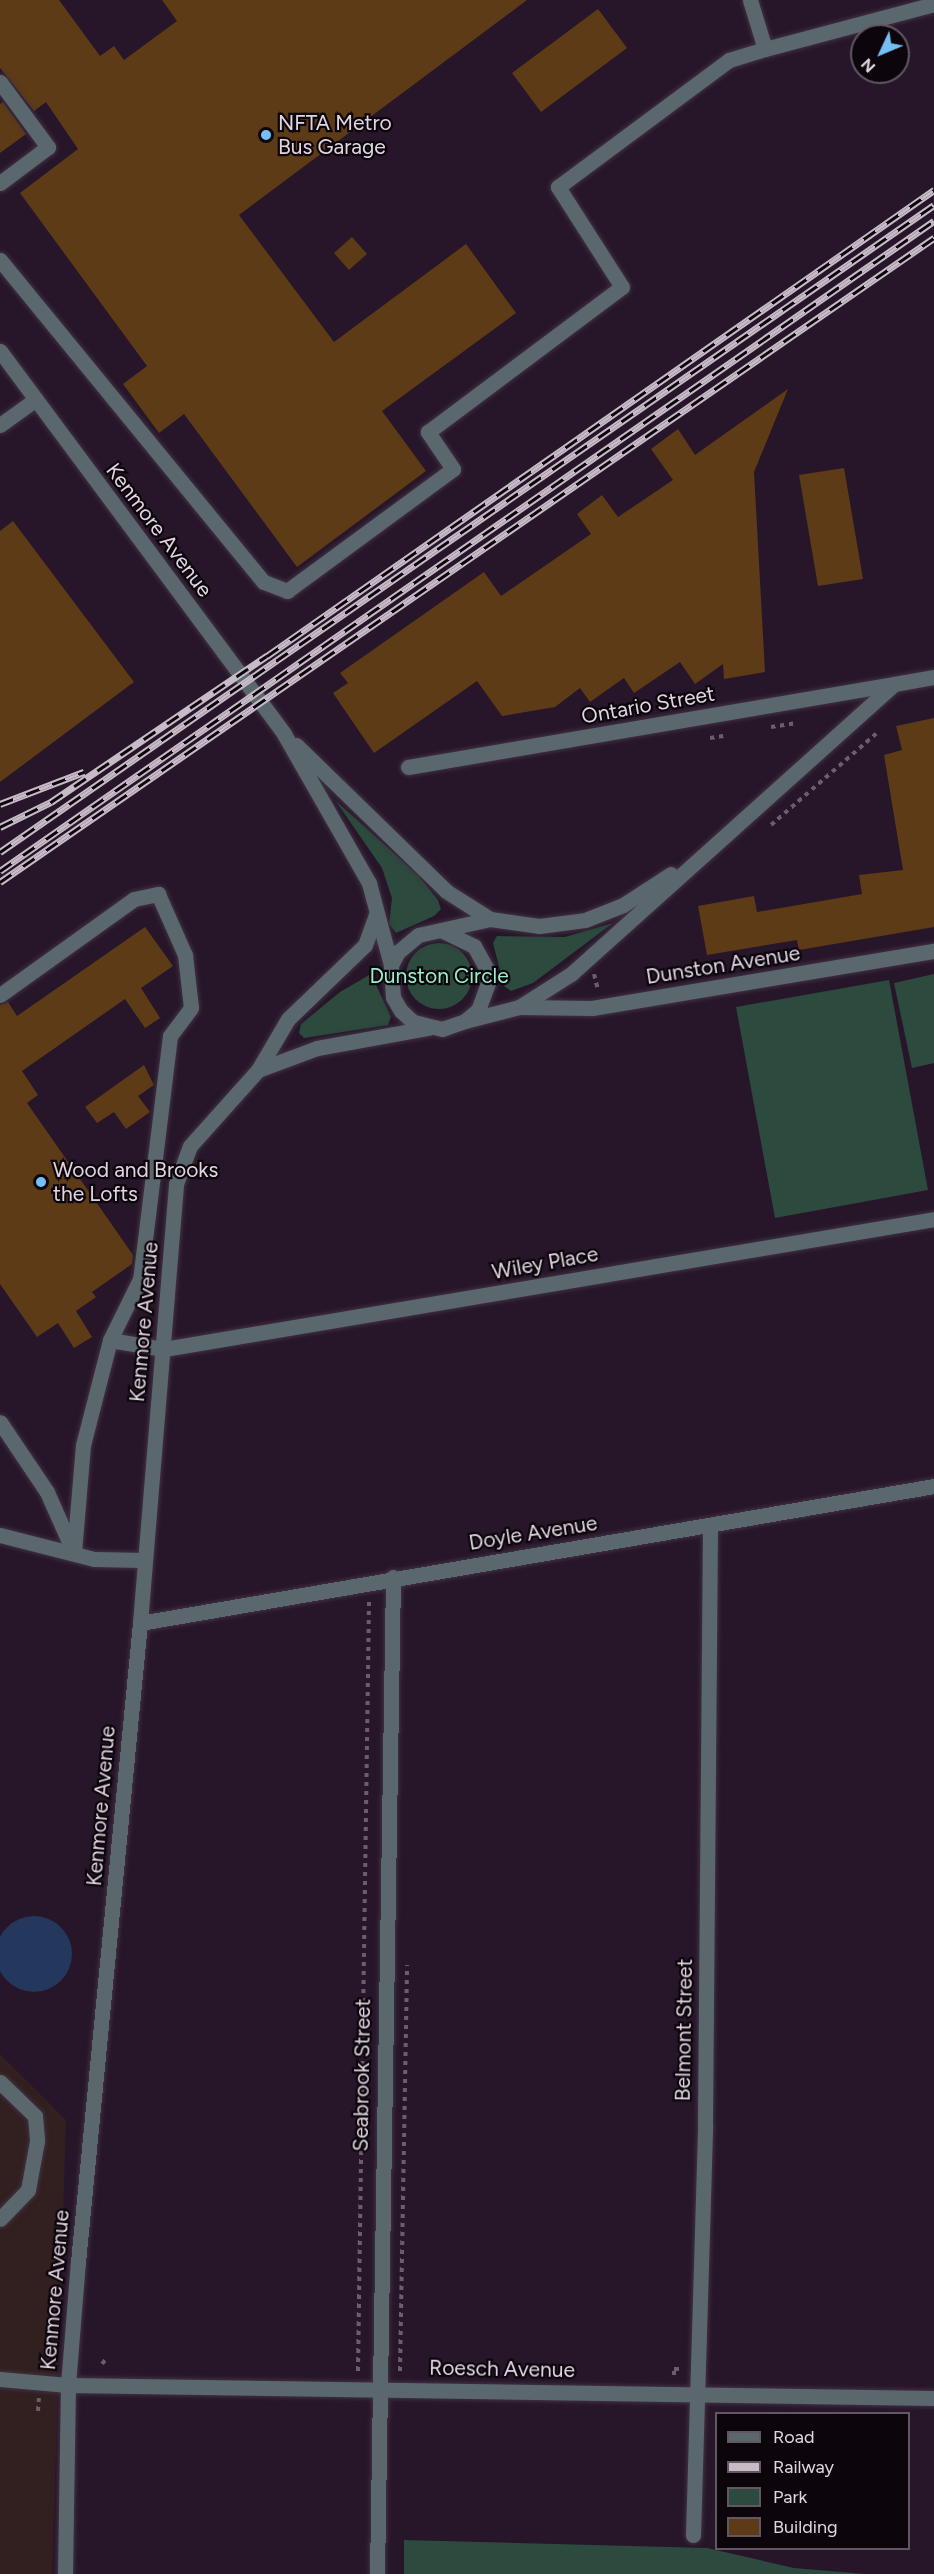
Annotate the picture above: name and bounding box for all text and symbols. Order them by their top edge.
north arrow [850,24,910,84]
text: N [857,54,879,77]
place label: NFTA Metro Bus Garage [278,110,392,160]
marker: NFTA Metro Bus Garage [259,128,273,142]
street label: Kenmore Avenue [101,458,217,602]
street label: Ontario Street [579,681,717,729]
street label: Dunston Avenue [644,940,802,990]
park label: Dunston Circle [369,963,509,989]
place label: Wood and Brooks the Lofts [53,1157,218,1207]
marker: Wood and Brooks the Lofts [34,1175,48,1189]
street label: Kenmore Avenue [124,1241,164,1403]
street label: Wiley Place [490,1241,600,1285]
street label: Doyle Avenue [467,1510,599,1556]
street label: Kenmore Avenue [81,1725,121,1887]
street label: Belmont Street [670,1958,698,2102]
street label: Seabrook Street [348,1998,376,2152]
street label: Kenmore Avenue [35,2209,75,2371]
street label: Roesch Avenue [429,2355,575,2383]
legend [715,2412,910,2550]
text: Road [773,2426,814,2448]
text: Railway [773,2456,834,2478]
text: Park [773,2486,807,2508]
text: Building [773,2516,838,2538]

